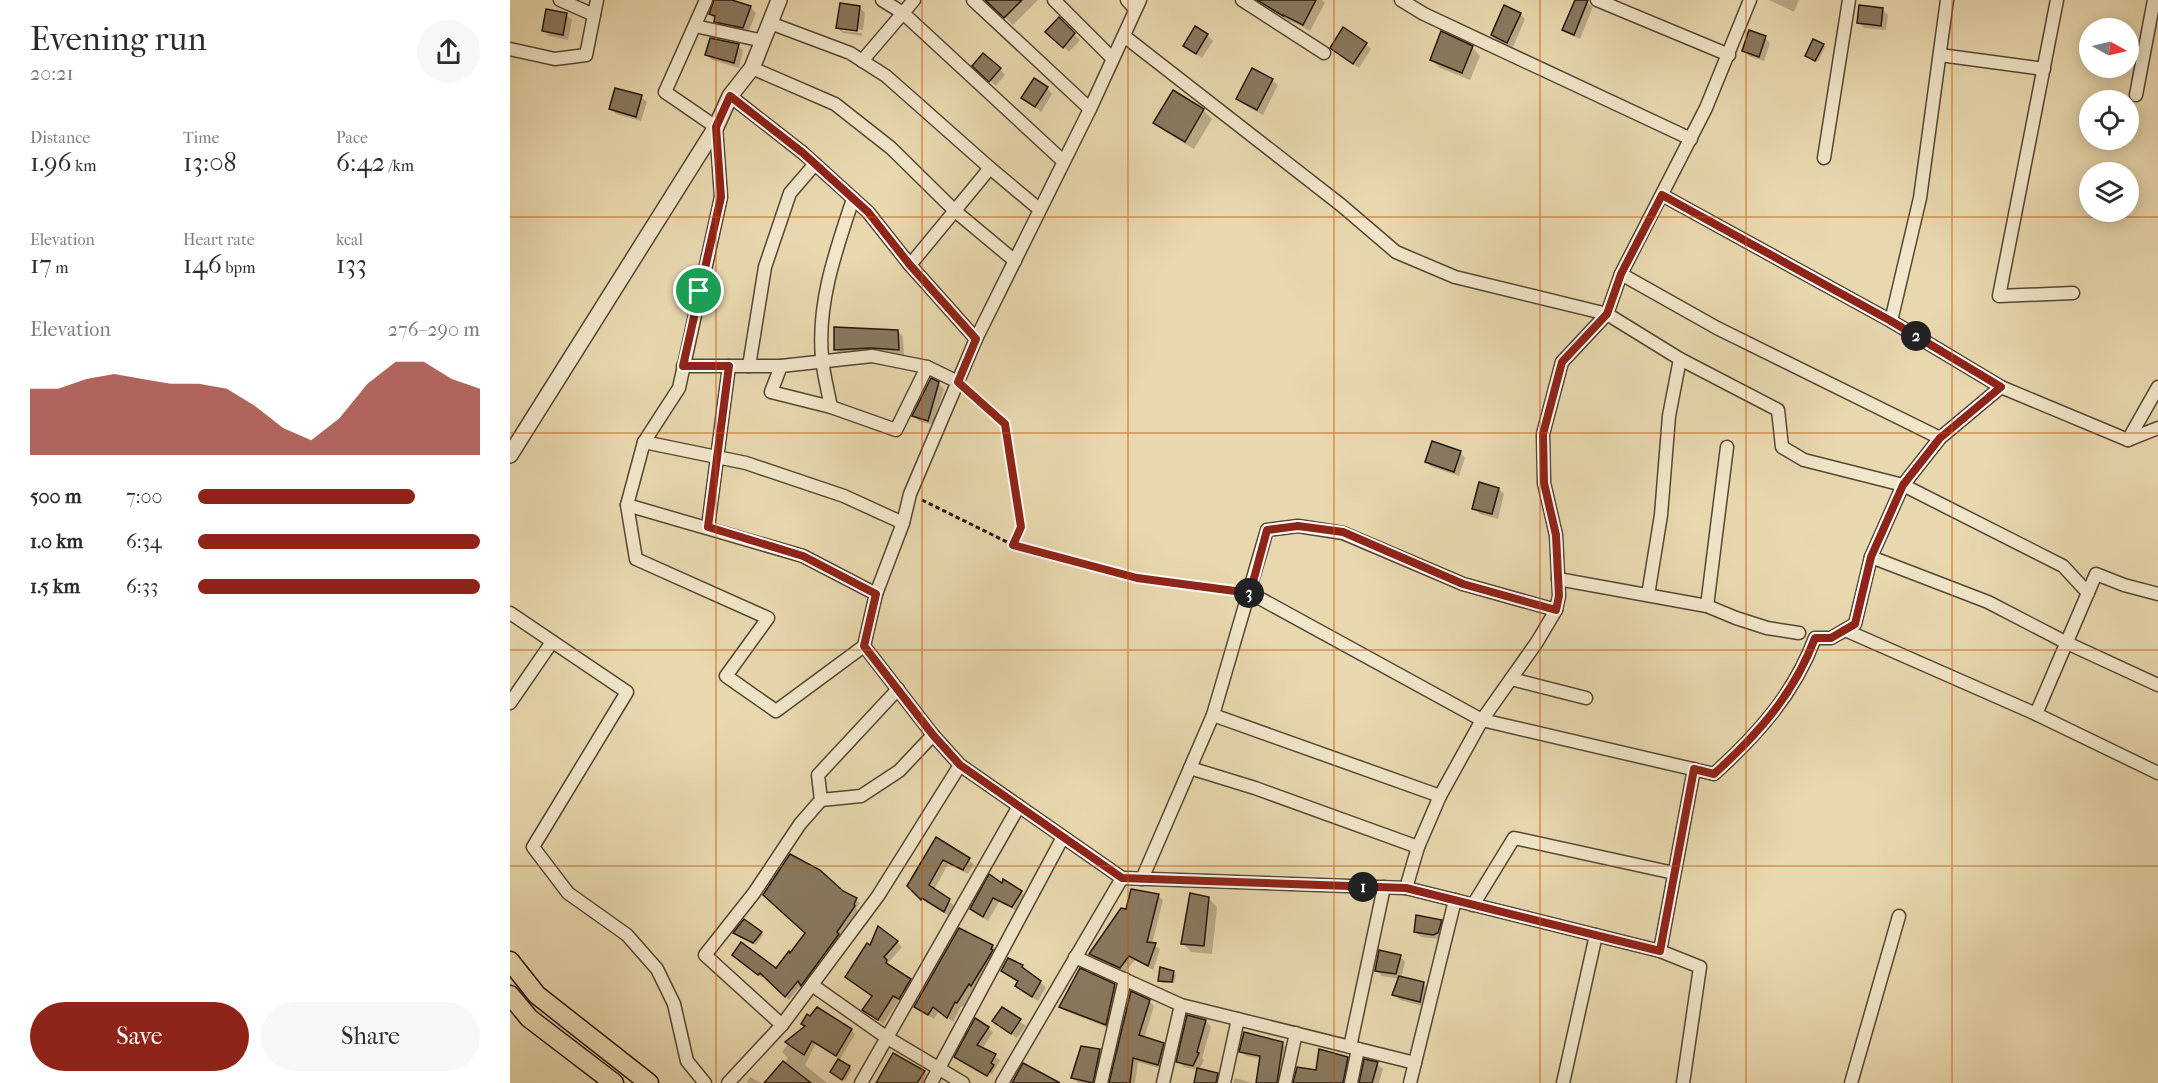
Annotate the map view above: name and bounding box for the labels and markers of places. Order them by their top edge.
pin [673,265,724,316]
pin: 2 [1901,321,1931,351]
pin: 3 [1234,578,1264,608]
pin: 1 [1348,872,1378,902]

